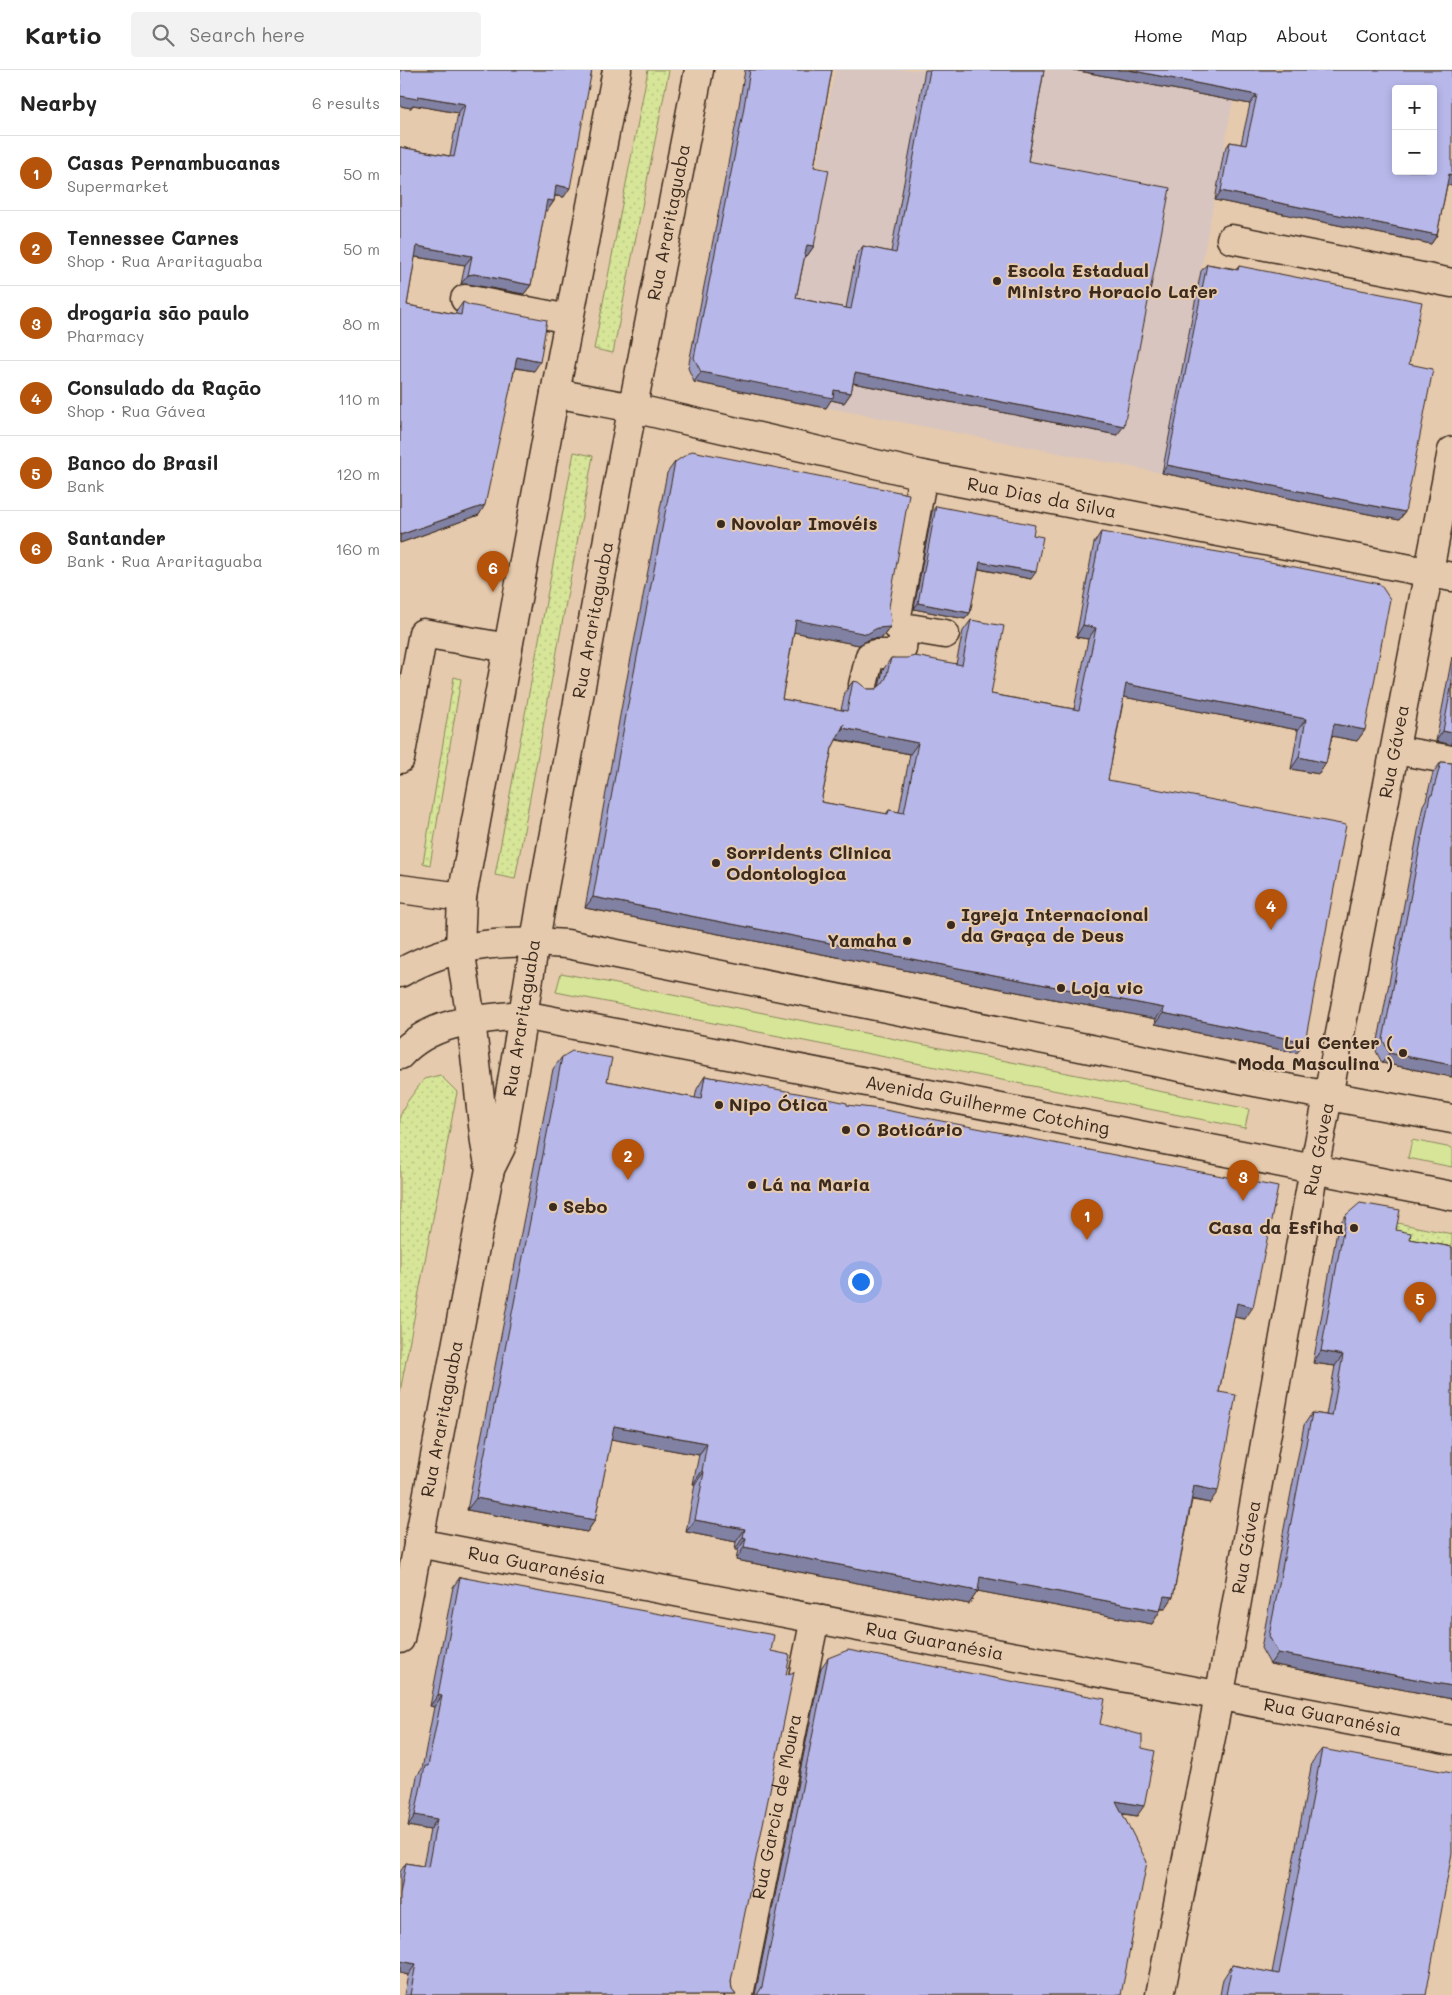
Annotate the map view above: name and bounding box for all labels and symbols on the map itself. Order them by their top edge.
street label: Rua Araritaguaba [641,142,695,303]
place label: Escola Estadual Ministro Horacio Lafer [1007,258,1217,303]
marker: Escola Estadual Ministro Horacio Lafer [991,275,1003,287]
street label: Rua Dias da Silva [965,471,1119,523]
place label: Novolar Imovéis [731,511,878,535]
marker: Novolar Imovéis [715,518,727,530]
street label: Rua Araritaguaba [566,540,618,700]
pin: 6 [477,551,509,592]
street label: Rua Gávea [1372,703,1414,800]
place label: Sorridents Clinica Odontologica [726,840,892,885]
marker: Sorridents Clinica Odontologica [710,857,722,869]
pin: 4 [1255,889,1287,930]
place label: Igreja Internacional da Graça de Deus [961,902,1148,947]
marker: Igreja Internacional da Graça de Deus [945,919,957,931]
place label: Yamaha [827,928,897,952]
marker: Yamaha [901,935,913,947]
street label: Rua Araritaguaba [497,937,545,1098]
place label: Loja vic [1071,975,1143,999]
marker: Loja vic [1055,982,1067,994]
place label: Lui Center ( Moda Masculina ) [1237,1030,1393,1075]
marker: Lui Center ( Moda Masculina ) [1397,1047,1409,1059]
street label: Avenida Guilherme Cotching [864,1069,1112,1140]
place label: Nipo Ótica [729,1092,828,1116]
marker: Nipo Ótica [713,1099,725,1111]
street label: Rua Gávea [1297,1100,1339,1198]
place label: O Boticário [856,1117,963,1141]
marker: O Boticário [840,1124,852,1136]
pin: 2 [612,1139,644,1180]
pin: 3 [1227,1160,1259,1201]
place label: Lá na Maria [762,1172,870,1196]
marker: Lá na Maria [746,1179,758,1191]
place label: Sebo [563,1194,607,1218]
pin: 1 [1071,1199,1103,1240]
marker: Sebo [547,1201,559,1213]
place label: Casa da Esfiha [1208,1215,1344,1239]
marker: Casa da Esfiha [1348,1222,1360,1234]
your location [848,1269,874,1295]
pin: 5 [1404,1282,1436,1323]
street label: Rua Araritaguaba [414,1338,468,1499]
street label: Rua Gávea [1225,1498,1266,1596]
street label: Rua Guaranésia [466,1540,608,1590]
street label: Rua Guaranésia [864,1616,1006,1665]
street label: Rua Guaranésia [1262,1691,1404,1741]
street label: Rua Garcia de Moura [746,1712,806,1901]

